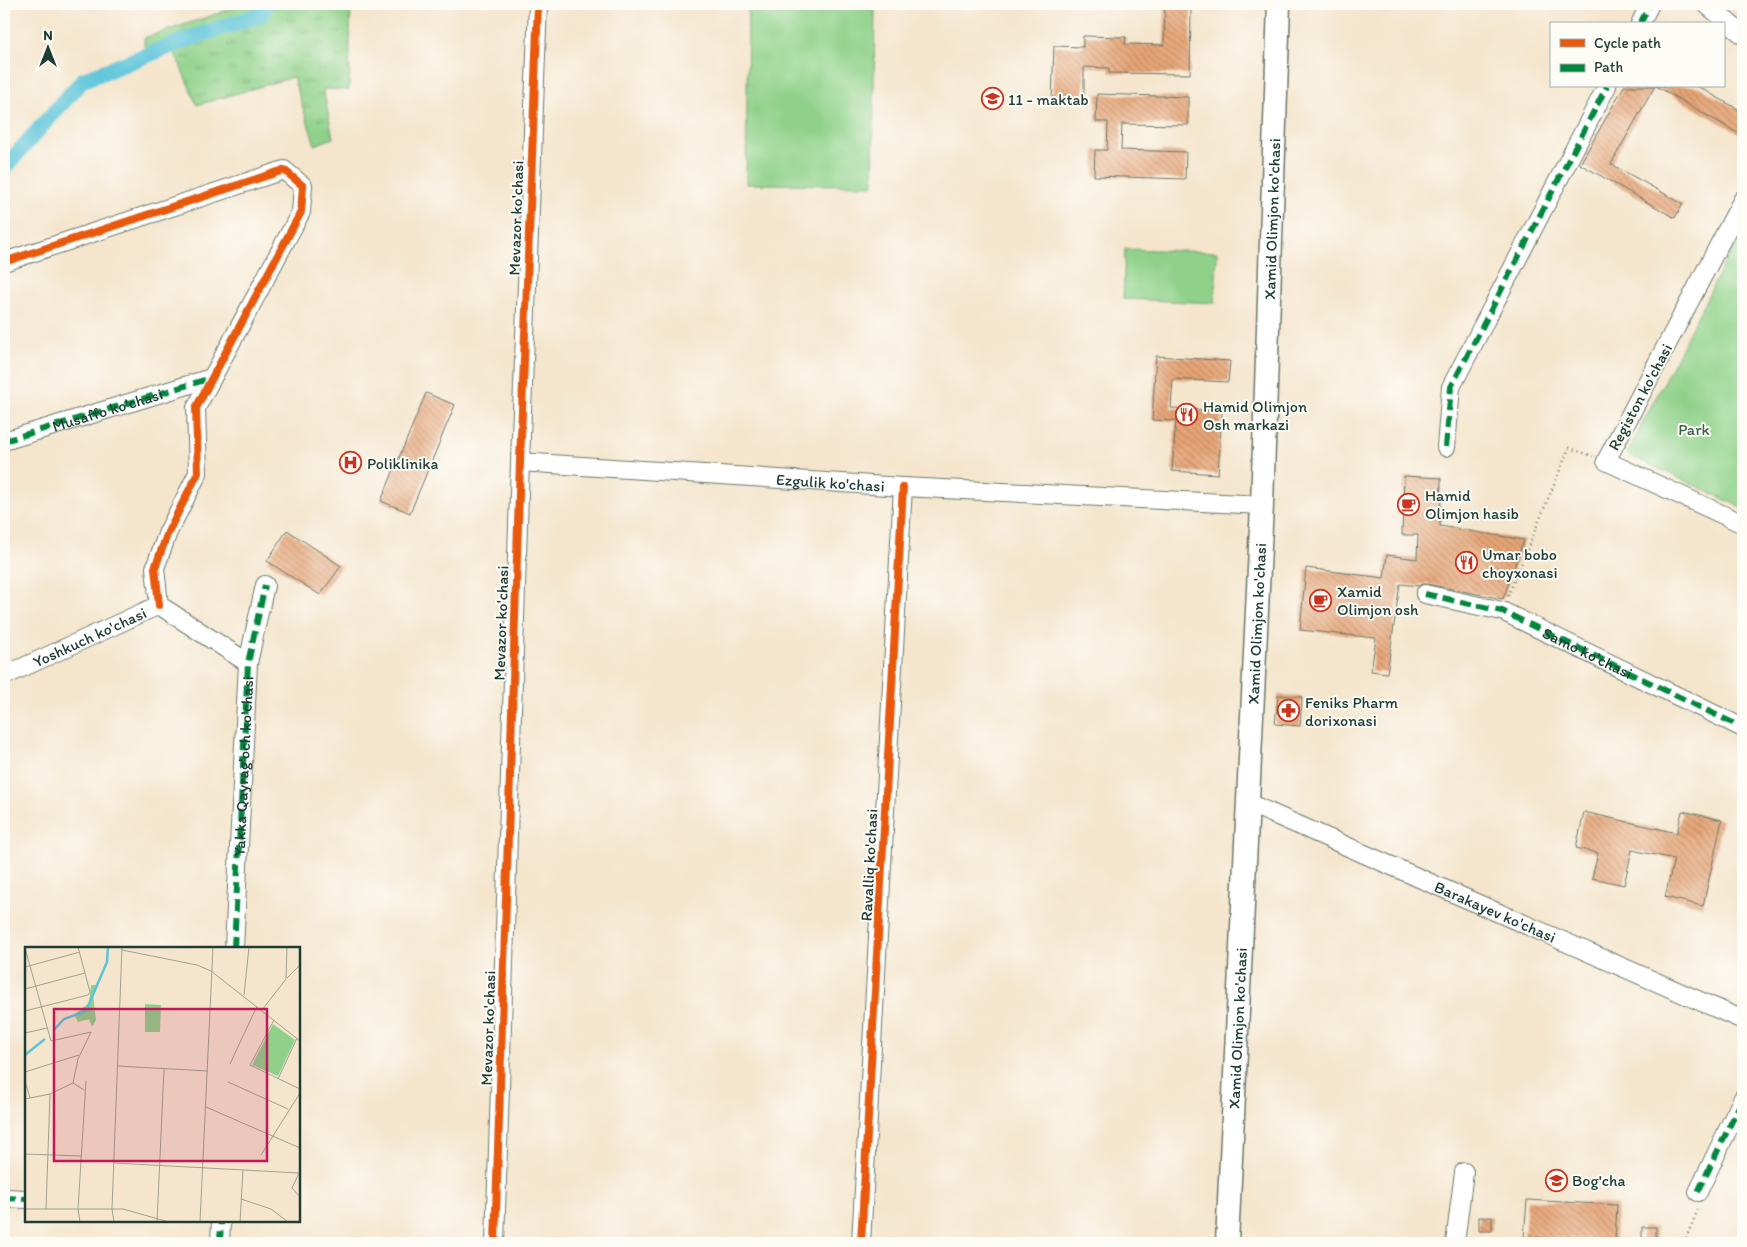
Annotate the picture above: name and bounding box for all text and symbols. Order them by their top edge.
north arrow [22,22,72,72]
legend [1550,22,1724,88]
text: N [43,27,53,44]
text: Cycle path [1594,34,1661,52]
text: Path [1594,58,1623,76]
school or university icon: 11 - maktab [980,87,1004,111]
place label: 11 - maktab [1008,90,1089,109]
street label: Xamid Olimjon ko'chasi [1259,138,1284,300]
street label: Mevazor ko'chasi [504,160,528,276]
street label: Registon ko'chasi [1604,340,1676,454]
street label: Musaffo ko'chasi [50,384,165,435]
place label: Hamid Olimjon Osh markazi [1203,397,1307,434]
restaurant icon: Hamid Olimjon Osh markazi [1175,403,1199,427]
park label: Park [1678,420,1710,439]
hospital icon: Poliklinika [339,451,363,475]
place label: Poliklinika [367,454,439,473]
street label: Ezgulik ko'chasi [775,469,885,495]
place label: Hamid Olimjon hasib [1425,486,1519,523]
cafe icon: Hamid Olimjon hasib [1397,492,1421,516]
street label: Xamid Olimjon ko'chasi [1243,543,1270,705]
place label: Umar bobo choyxonasi [1482,545,1558,582]
restaurant icon: Umar bobo choyxonasi [1454,551,1478,575]
street label: Mevazor ko'chasi [489,565,513,681]
place label: Xamid Olimjon osh [1337,582,1419,619]
cafe icon: Xamid Olimjon osh [1309,588,1333,612]
street label: Yoshkuch ko'chasi [30,603,149,671]
street label: Samo ko'chasi [1540,623,1636,682]
street label: Yakka Qayrag'och ko'chasi [229,676,257,857]
place label: Feniks Pharm dorixonasi [1305,693,1399,730]
pharmacy icon: Feniks Pharm dorixonasi [1277,699,1301,723]
street label: Ravalliq ko'chasi [857,808,881,922]
street label: Barakayev ko'chasi [1432,876,1559,946]
inset map [25,947,300,1222]
street label: Xamid Olimjon ko'chasi [1224,947,1251,1109]
street label: Mevazor ko'chasi [476,970,500,1086]
school or university icon: Bog'cha [1544,1168,1568,1192]
place label: Bog'cha [1572,1171,1626,1190]

